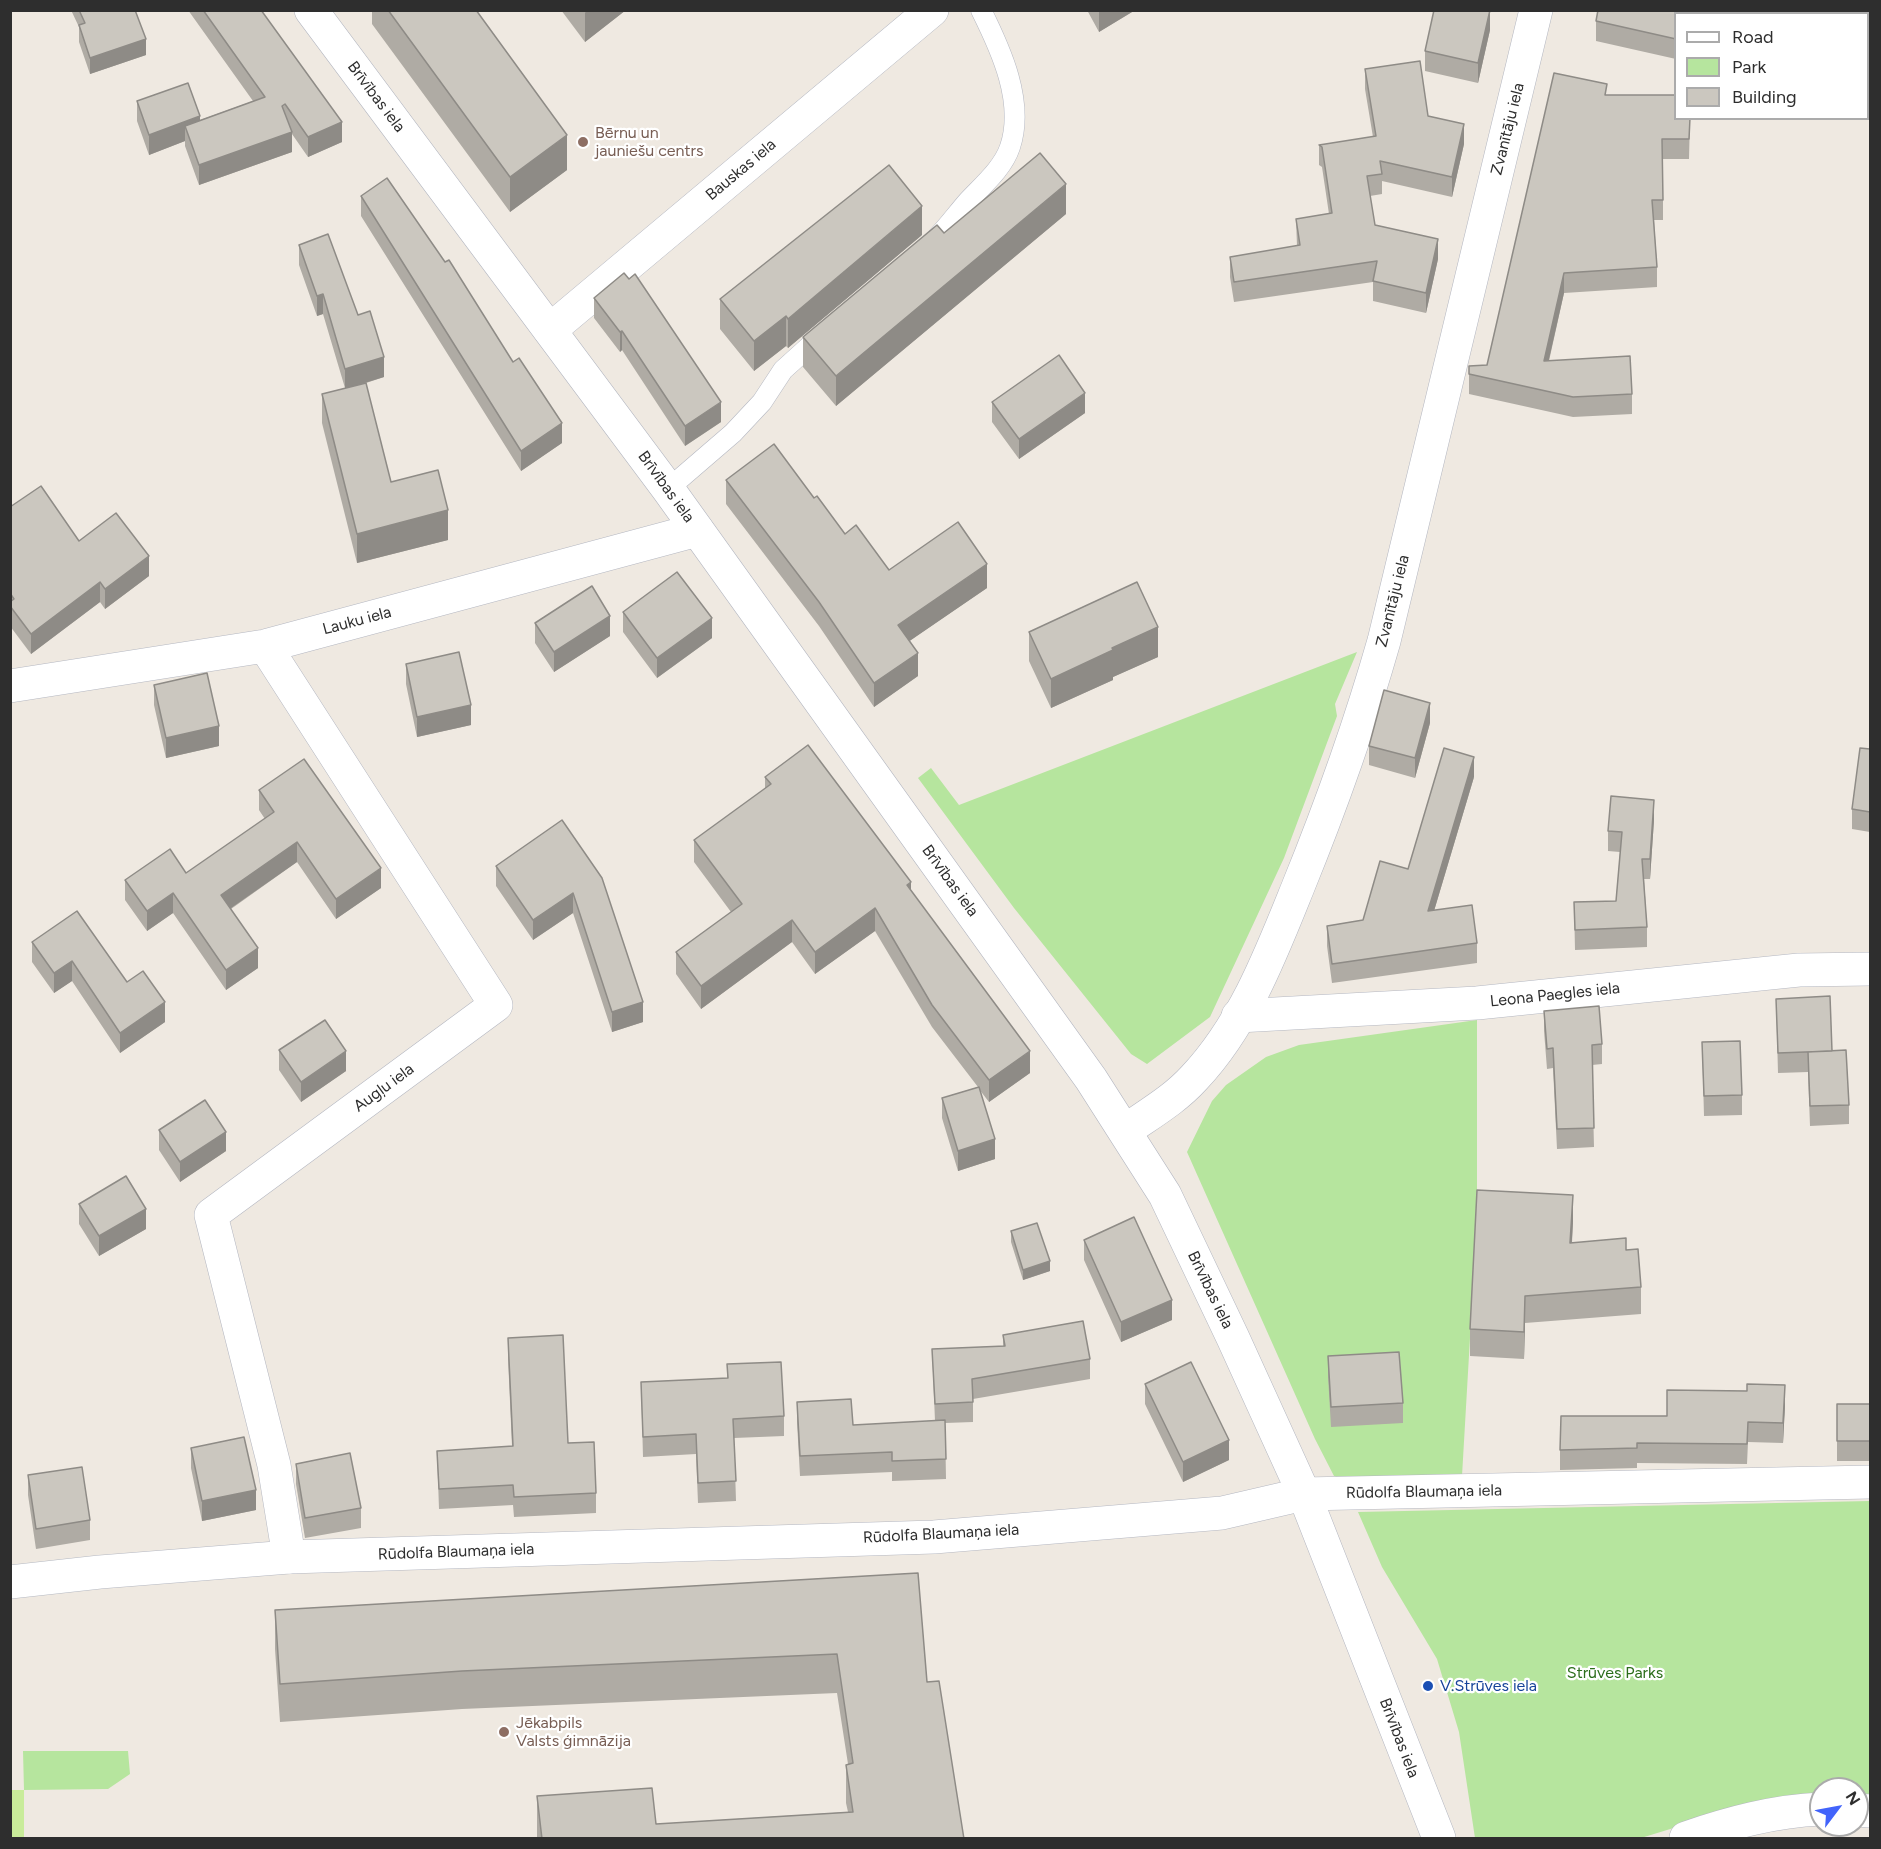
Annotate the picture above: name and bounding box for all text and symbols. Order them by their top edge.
legend [1674,12,1869,120]
text: Road [1732,26,1773,48]
text: Park [1732,56,1766,78]
street label: Brīvības iela [343,58,409,136]
street label: Zvanītāju iela [1487,81,1529,177]
text: Building [1732,86,1797,108]
place label: Bērnu un jauniešu centrs [595,123,703,161]
marker: Bērnu un jauniešu centrs [576,135,590,149]
street label: Bauskas iela [702,135,780,205]
street label: Brīvības iela [634,447,698,527]
street label: Zvanītāju iela [1372,553,1414,649]
street label: Lauku iela [321,603,393,639]
street label: Brīvības iela [918,841,982,921]
street label: Leona Paegles iela [1489,979,1621,1011]
street label: Augļu iela [350,1060,418,1116]
street label: Brīvības iela [1183,1248,1237,1332]
street label: Rūdolfa Blaumaņa iela [1346,1481,1502,1503]
street label: Rūdolfa Blaumaņa iela [862,1520,1020,1548]
street label: Rūdolfa Blaumaņa iela [378,1540,534,1564]
park label: Strūves Parks [1567,1663,1663,1683]
place label: V.Strūves iela [1440,1676,1537,1696]
marker: V.Strūves iela [1421,1679,1435,1693]
street label: Brīvības iela [1375,1695,1423,1781]
place label: Jēkabpils Valsts ģimnāzija [516,1713,631,1751]
marker: Jēkabpils Valsts ģimnāzija [497,1725,511,1739]
north arrow [1809,1777,1869,1837]
text: N [1842,1788,1864,1809]

